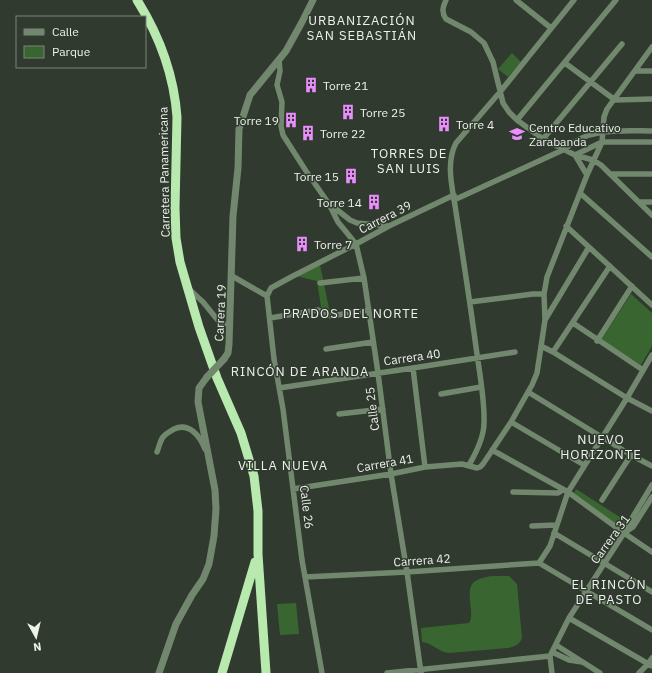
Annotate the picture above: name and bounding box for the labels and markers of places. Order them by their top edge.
building icon: Torre 21 [302,76,320,94]
place label: Torre 21 [323,78,368,93]
building icon: Torre 25 [339,103,357,121]
place label: Torre 25 [360,105,405,120]
building icon: Torre 19 [282,111,300,129]
place label: Torre 19 [234,113,279,128]
building icon: Torre 4 [435,115,453,133]
place label: Torre 4 [456,117,494,132]
place label: Centro Educativo Zarabanda [529,120,621,149]
building icon: Torre 22 [299,124,317,142]
school or university icon: Centro Educativo Zarabanda [508,125,526,143]
place label: Torre 22 [320,126,365,141]
building icon: Torre 15 [342,167,360,185]
place label: Torre 15 [294,169,339,184]
building icon: Torre 14 [365,193,383,211]
place label: Torre 14 [317,195,362,210]
building icon: Torre 7 [293,235,311,253]
place label: Torre 7 [314,237,352,252]

